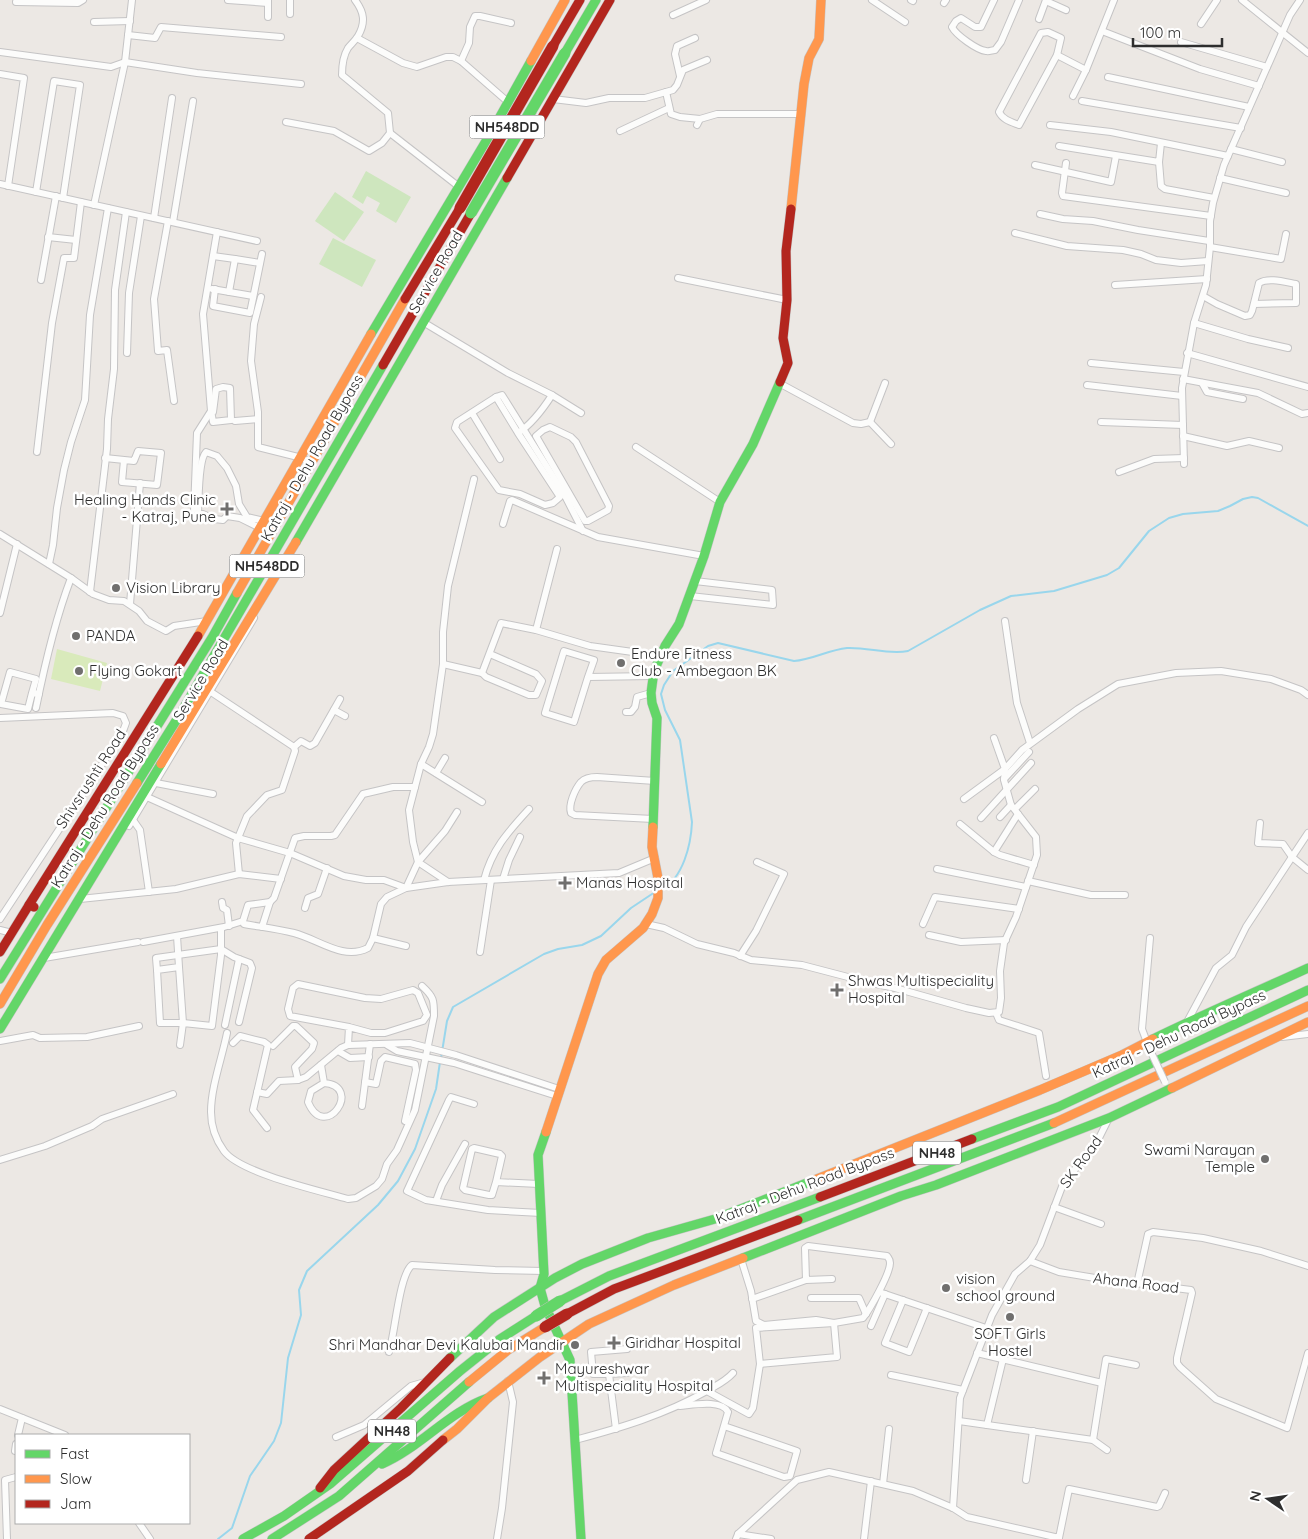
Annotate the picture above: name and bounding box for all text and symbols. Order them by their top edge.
scale bar [1133,15,1222,47]
text: 100 m [1140,23,1181,42]
road number: NH548DD [470,115,544,138]
street label: Service Road [404,227,467,316]
street label: Katraj - Dehu Road Bypass [256,371,367,545]
place label: Healing Hands Clinic - Katraj, Pune [74,490,216,526]
marker: Healing Hands Clinic - Katraj, Pune [220,502,234,516]
road number: NH548DD [230,554,304,578]
place label: Vision Library [126,578,221,597]
marker: Vision Library [110,582,122,594]
place label: PANDA [86,626,136,645]
marker: PANDA [70,630,82,642]
street label: Service Road [169,635,232,724]
place label: Endure Fitness Club - Ambegaon BK [631,644,777,680]
marker: Endure Fitness Club - Ambegaon BK [615,657,627,669]
place label: Flying Gokart [89,661,182,680]
marker: Flying Gokart [73,665,85,677]
street label: Katraj - Dehu Road Bypass [46,720,163,891]
street label: Shivsrushti Road [51,726,130,832]
place label: Manas Hospital [576,873,683,892]
marker: Manas Hospital [558,876,572,890]
place label: Shwas Multispeciality Hospital [848,971,994,1007]
marker: Shwas Multispeciality Hospital [830,983,844,997]
street label: Katraj - Dehu Road Bypass [1089,985,1269,1082]
street label: SK Road [1055,1132,1106,1192]
place label: Swami Narayan Temple [1144,1140,1255,1176]
road number: NH48 [913,1142,961,1164]
street label: Katraj - Dehu Road Bypass [713,1143,897,1228]
marker: Swami Narayan Temple [1259,1153,1271,1165]
street label: Ahana Road [1092,1268,1180,1297]
place label: vision school ground [956,1269,1055,1305]
marker: vision school ground [940,1282,952,1294]
marker: SOFT Girls Hostel [1004,1311,1016,1323]
place label: SOFT Girls Hostel [974,1324,1046,1360]
place label: Giridhar Hospital [625,1333,741,1352]
place label: Shri Mandhar Devi Kalubai Mandir [329,1335,565,1354]
marker: Giridhar Hospital [607,1336,621,1350]
marker: Shri Mandhar Devi Kalubai Mandir [569,1339,581,1351]
place label: Mayureshwar Multispeciality Hospital [555,1359,714,1395]
marker: Mayureshwar Multispeciality Hospital [537,1371,551,1385]
road number: NH48 [368,1420,416,1442]
legend [15,1434,190,1524]
text: Fast [60,1444,89,1463]
text: Slow [60,1469,92,1488]
north arrow [1243,1474,1293,1524]
text: N [1245,1489,1265,1503]
text: Jam [60,1494,91,1513]

